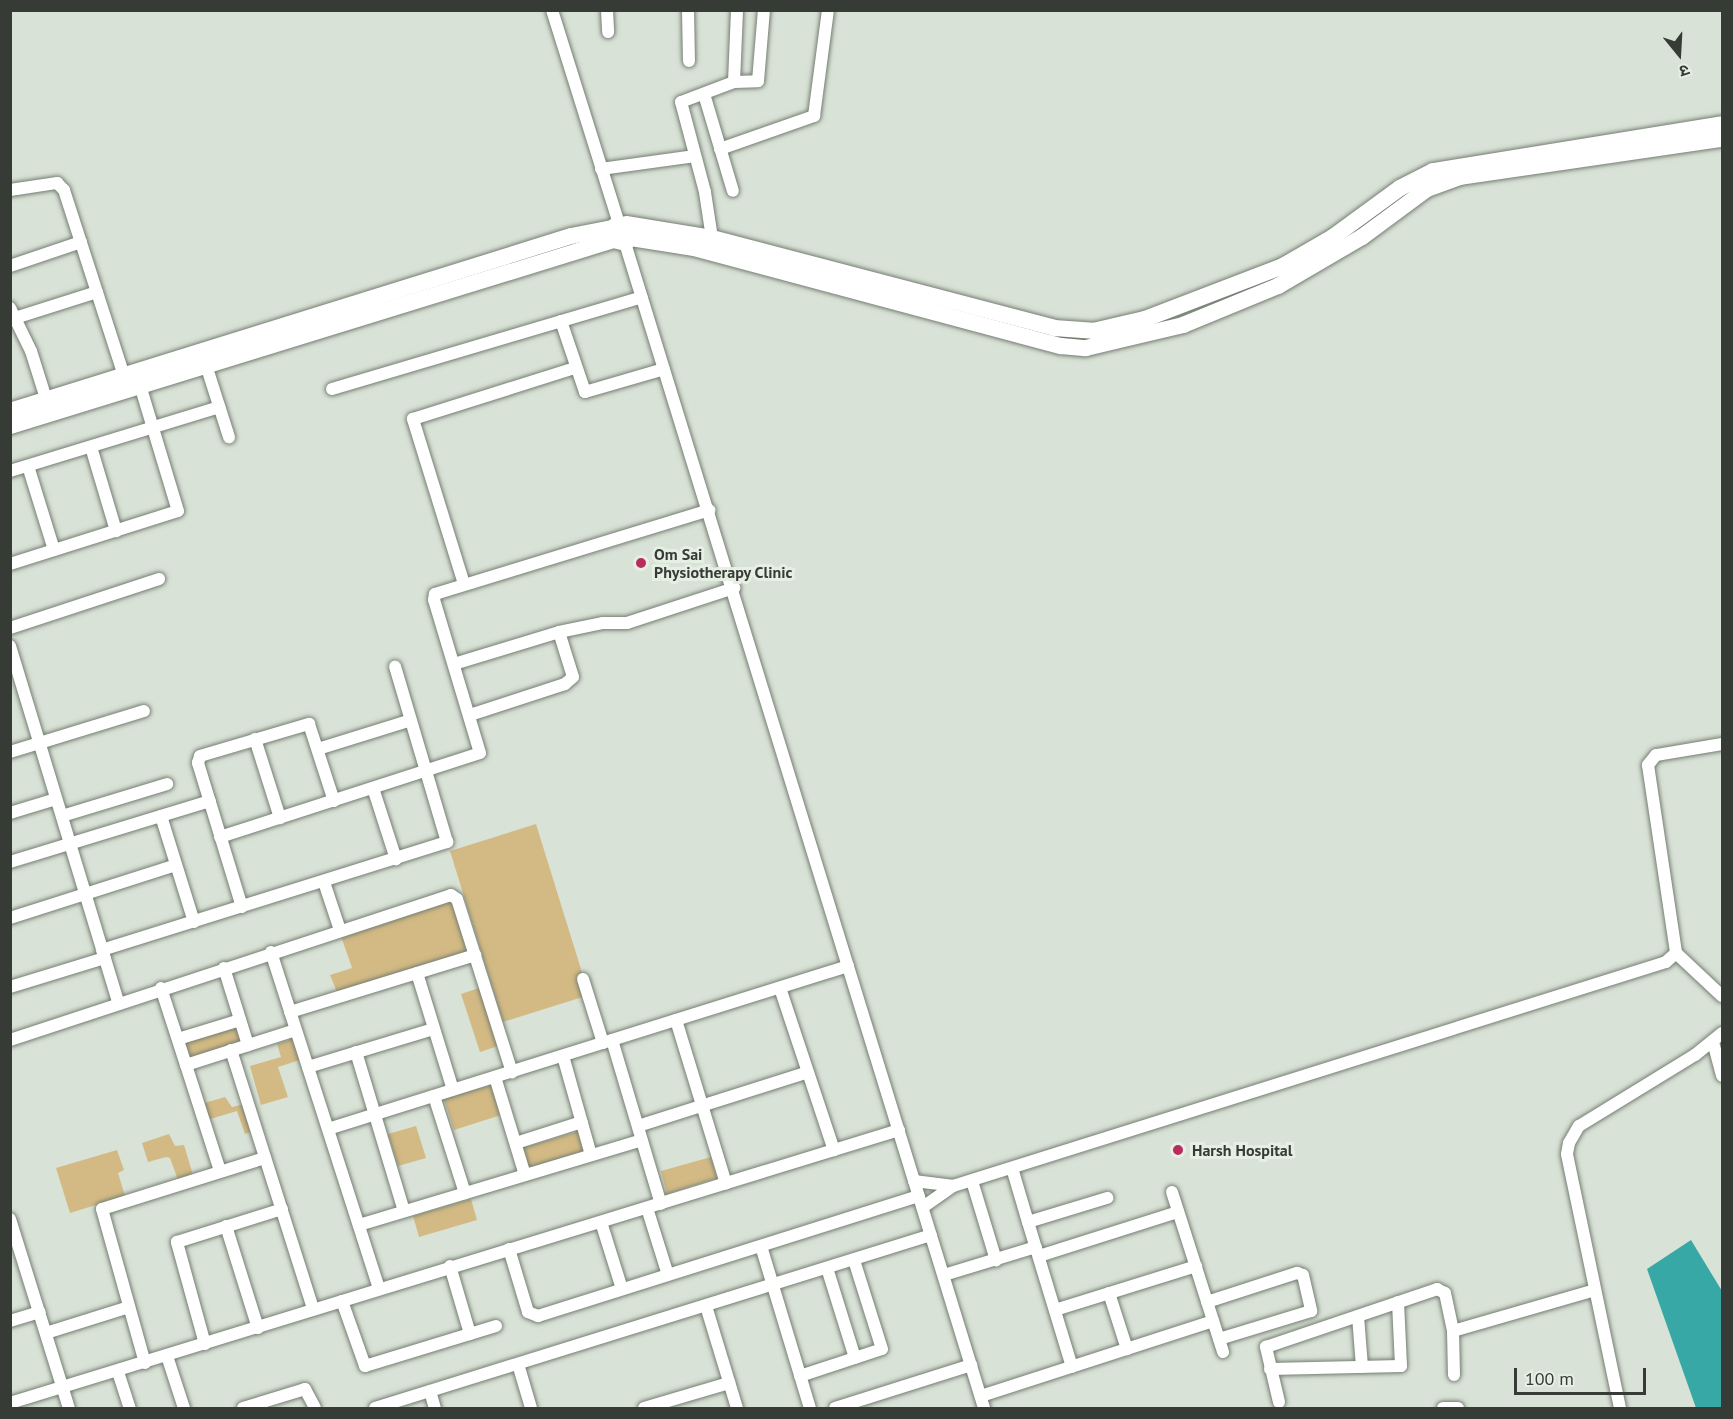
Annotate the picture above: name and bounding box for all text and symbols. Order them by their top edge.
north arrow [1649,24,1709,84]
text: उ [1677,60,1692,82]
place label: Om Sai Physiotherapy Clinic [654,544,793,582]
marker: Om Sai Physiotherapy Clinic [632,554,650,572]
place label: Harsh Hospital [1192,1140,1292,1160]
marker: Harsh Hospital [1169,1141,1187,1159]
scale bar [1517,1356,1649,1394]
text: 100 m [1525,1367,1574,1390]

